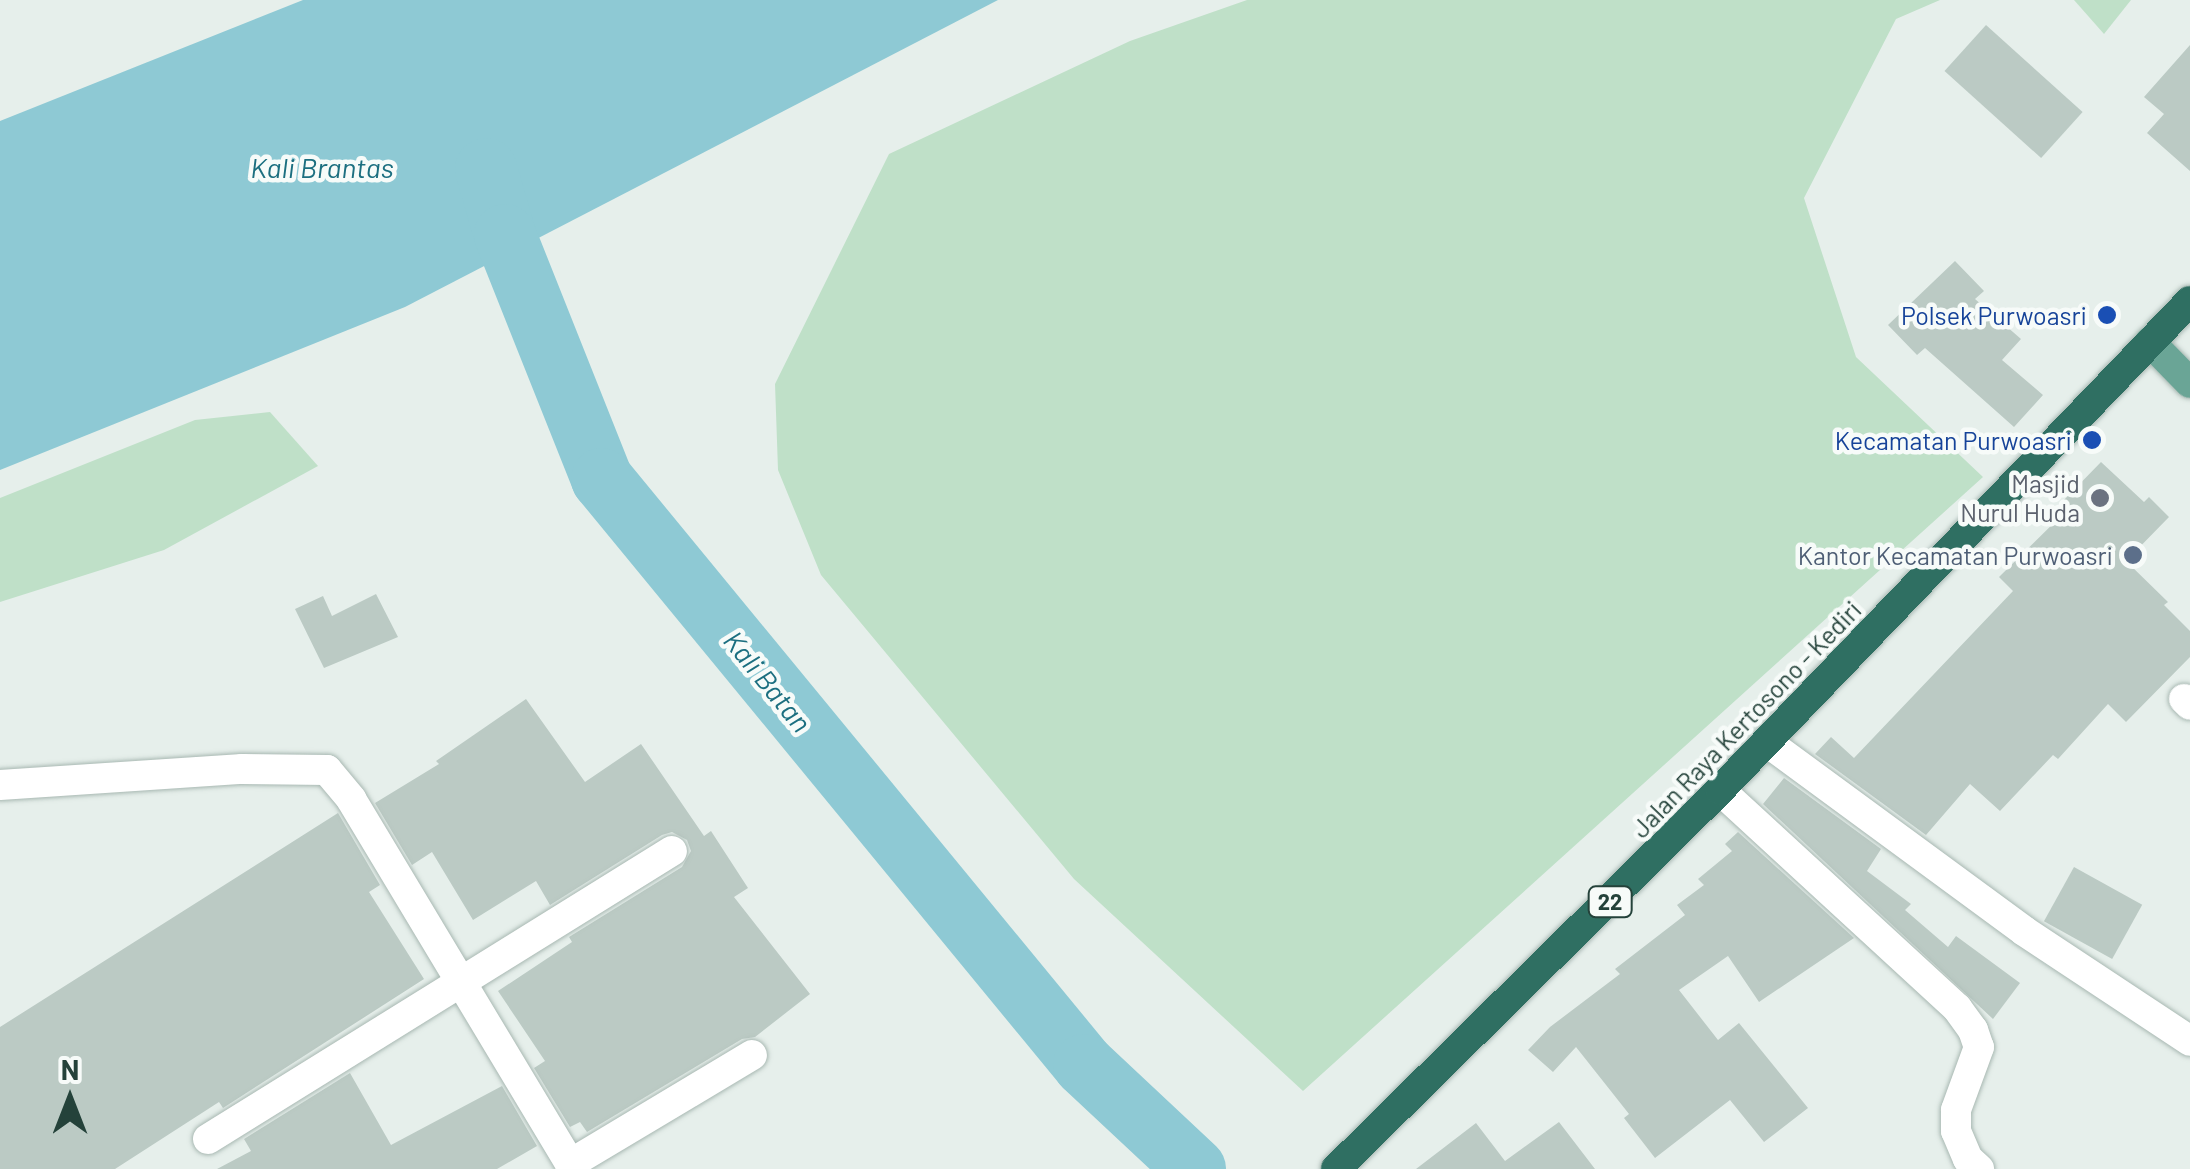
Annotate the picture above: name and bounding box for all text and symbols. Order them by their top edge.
water label: Kali Brantas [250,150,394,184]
place label: Polsek Purwoasri [1901,300,2087,330]
marker: Polsek Purwoasri [2096,304,2118,326]
place label: Kecamatan Purwoasri [1835,425,2072,455]
marker: Kecamatan Purwoasri [2081,429,2103,451]
place label: Masjid Nurul Huda [1960,469,2080,528]
marker: Masjid Nurul Huda [2089,487,2111,509]
place label: Kantor Kecamatan Purwoasri [1798,540,2113,570]
marker: Kantor Kecamatan Purwoasri [2122,544,2144,566]
street label: Jalan Raya Kertosono - Kediri [1625,594,1867,844]
water label: Kali Batan [717,624,819,738]
road number: 22 [1588,885,1632,919]
north arrow [20,1049,120,1149]
text: N [61,1052,79,1086]

